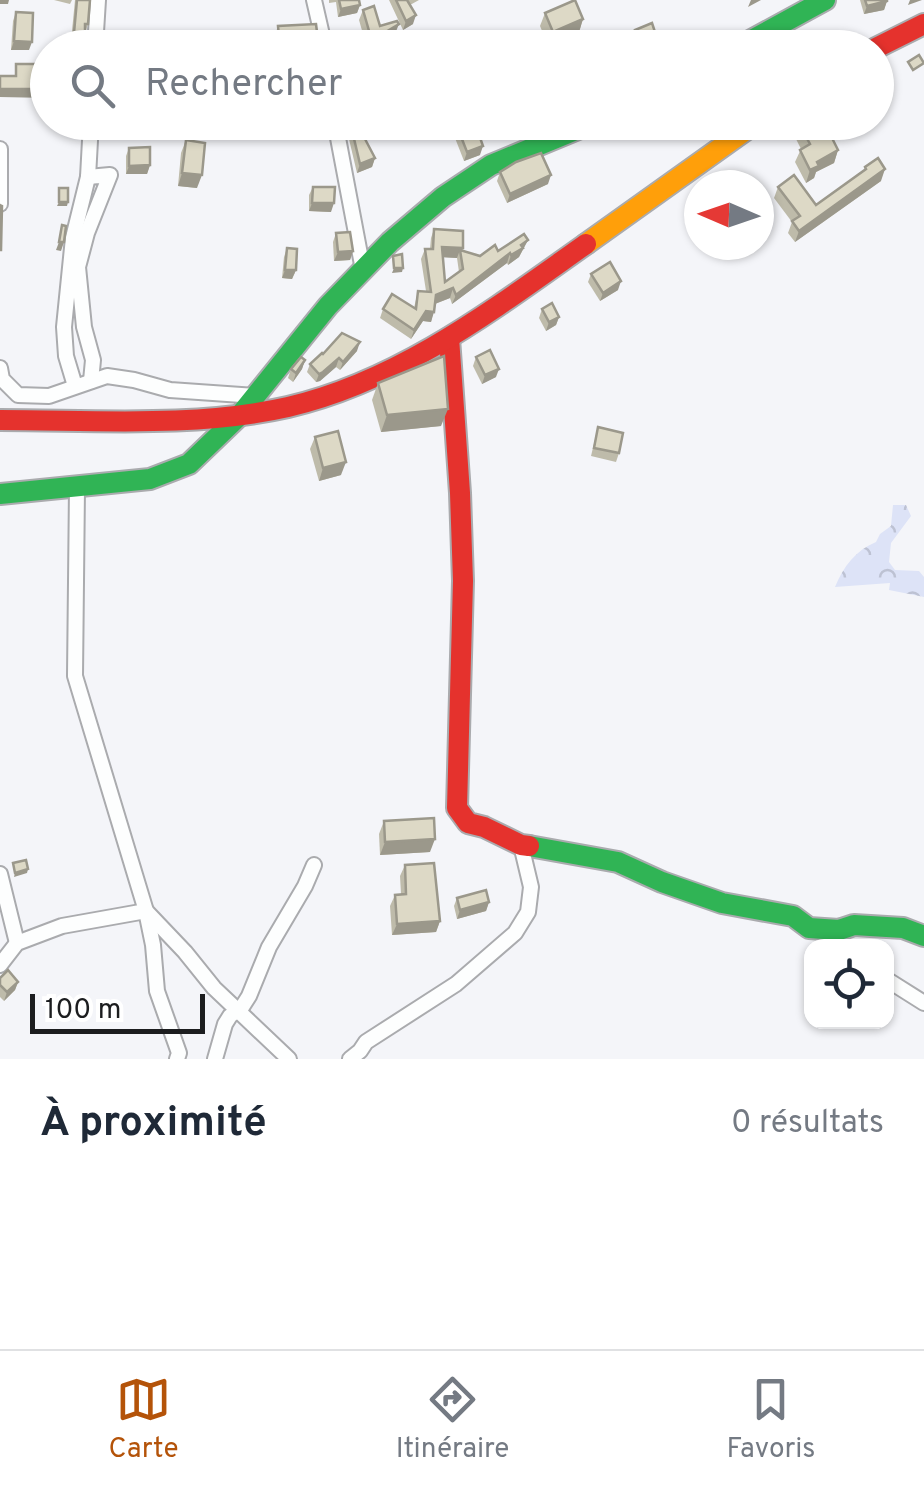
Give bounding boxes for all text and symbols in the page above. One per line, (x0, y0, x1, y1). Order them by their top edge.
search box (30, 30, 894, 140)
icon: search (65, 58, 120, 113)
text: Rechercher (145, 61, 343, 110)
north arrow (684, 170, 774, 260)
map controls (804, 939, 894, 1029)
button: locate (804, 939, 894, 1029)
scale bar (30, 989, 205, 1034)
text: 100 m (45, 993, 121, 1029)
text: À proximité (40, 1098, 267, 1151)
text: 0 résultats (731, 1104, 884, 1144)
tab: Carte (109, 1372, 178, 1468)
tab: Itinéraire (396, 1372, 509, 1468)
tab: Favoris (727, 1372, 815, 1468)

